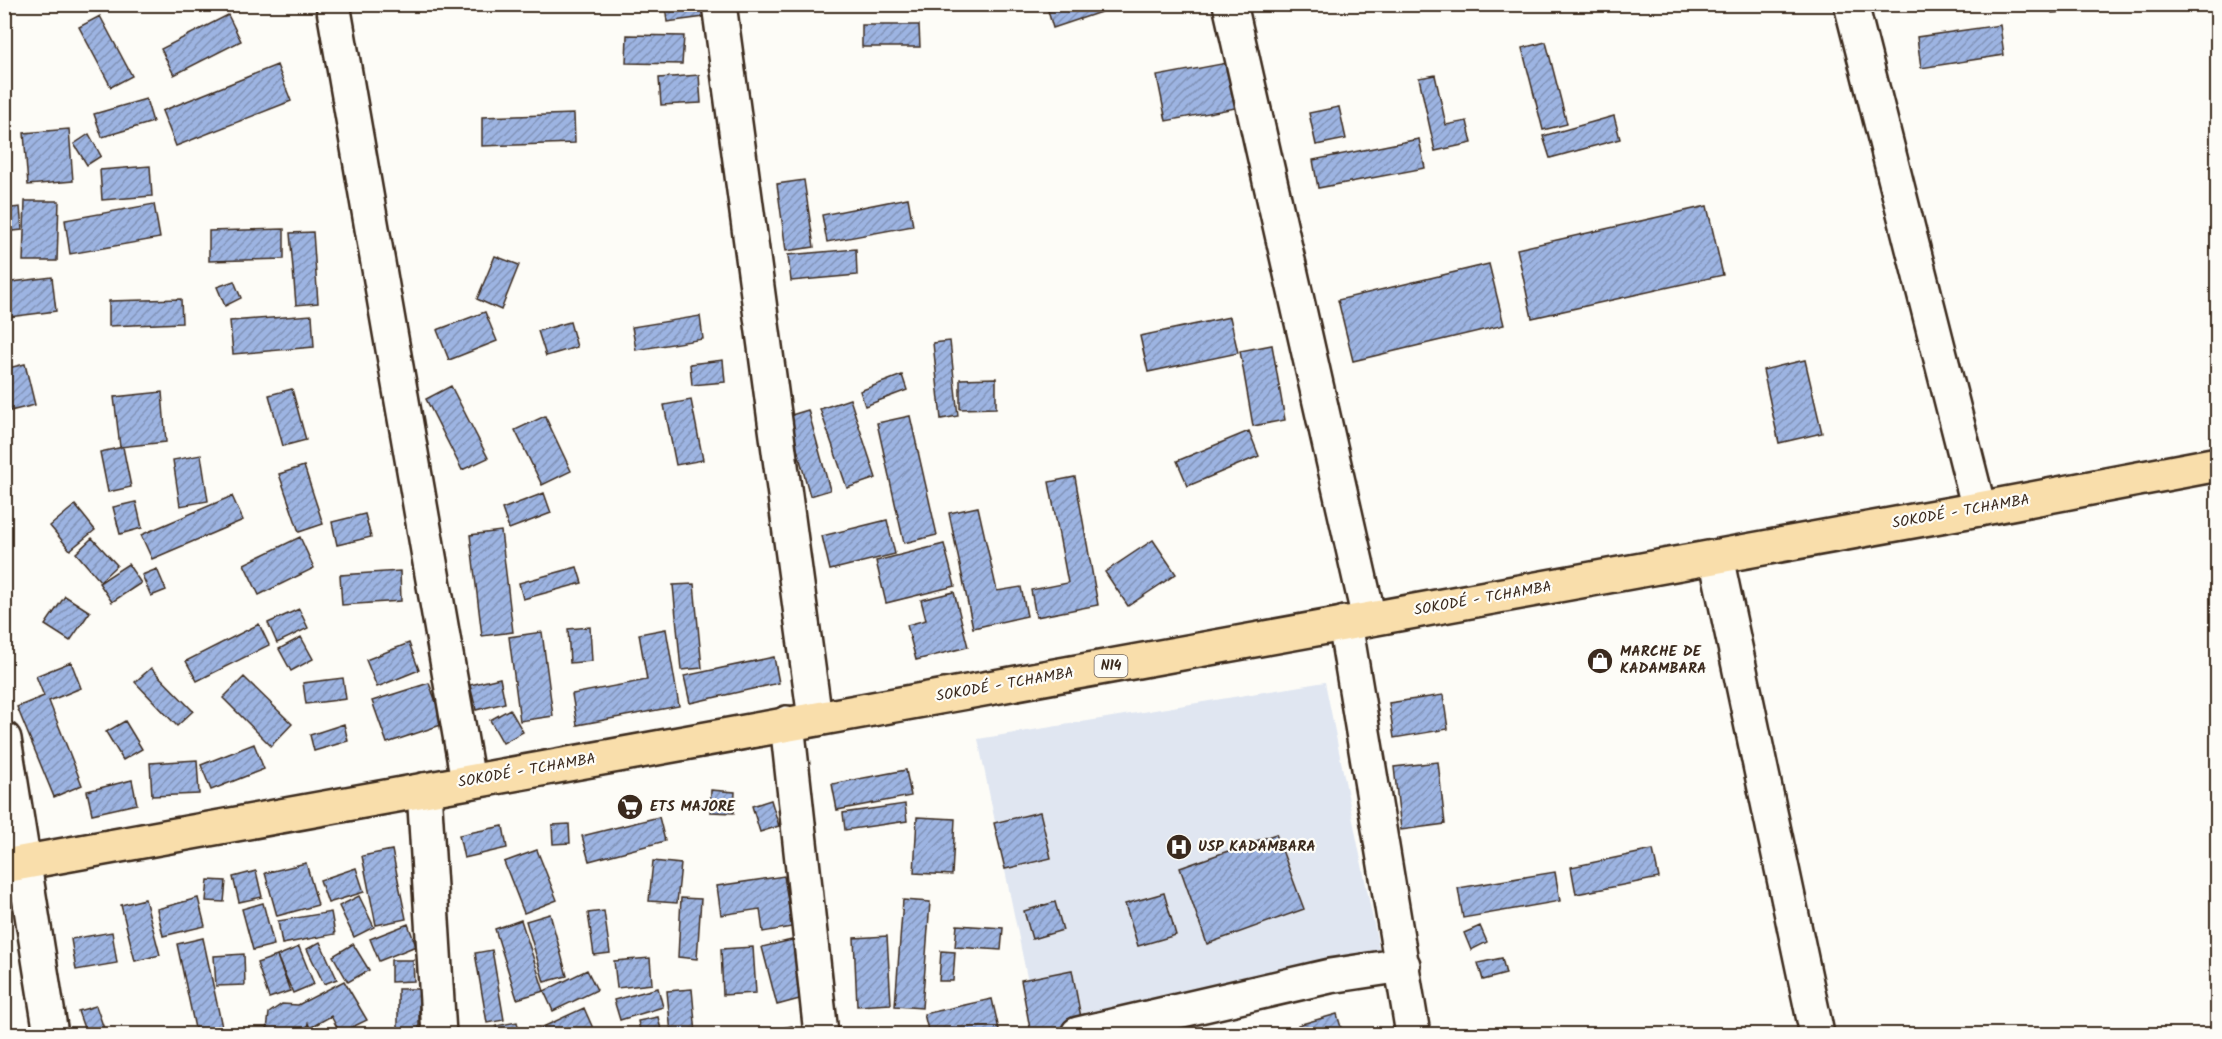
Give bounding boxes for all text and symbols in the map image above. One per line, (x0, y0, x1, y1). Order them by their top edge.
street label: SOKODÉ - TCHAMBA (1890, 488, 2032, 536)
street label: SOKODÉ - TCHAMBA (1412, 575, 1554, 623)
place label: MARCHE DE KADAMBARA (1620, 640, 1707, 681)
shop icon: MARCHE DE KADAMBARA (1585, 646, 1615, 676)
road number: N14 (1094, 655, 1128, 677)
street label: SOKODÉ - TCHAMBA (934, 661, 1076, 709)
street label: SOKODÉ - TCHAMBA (456, 747, 598, 795)
supermarket icon: ETS MAJORE (615, 792, 645, 822)
place label: ETS MAJORE (650, 795, 736, 819)
hospital icon: USP KADAMBARA (1164, 832, 1194, 862)
place label: USP KADAMBARA (1198, 835, 1316, 859)

